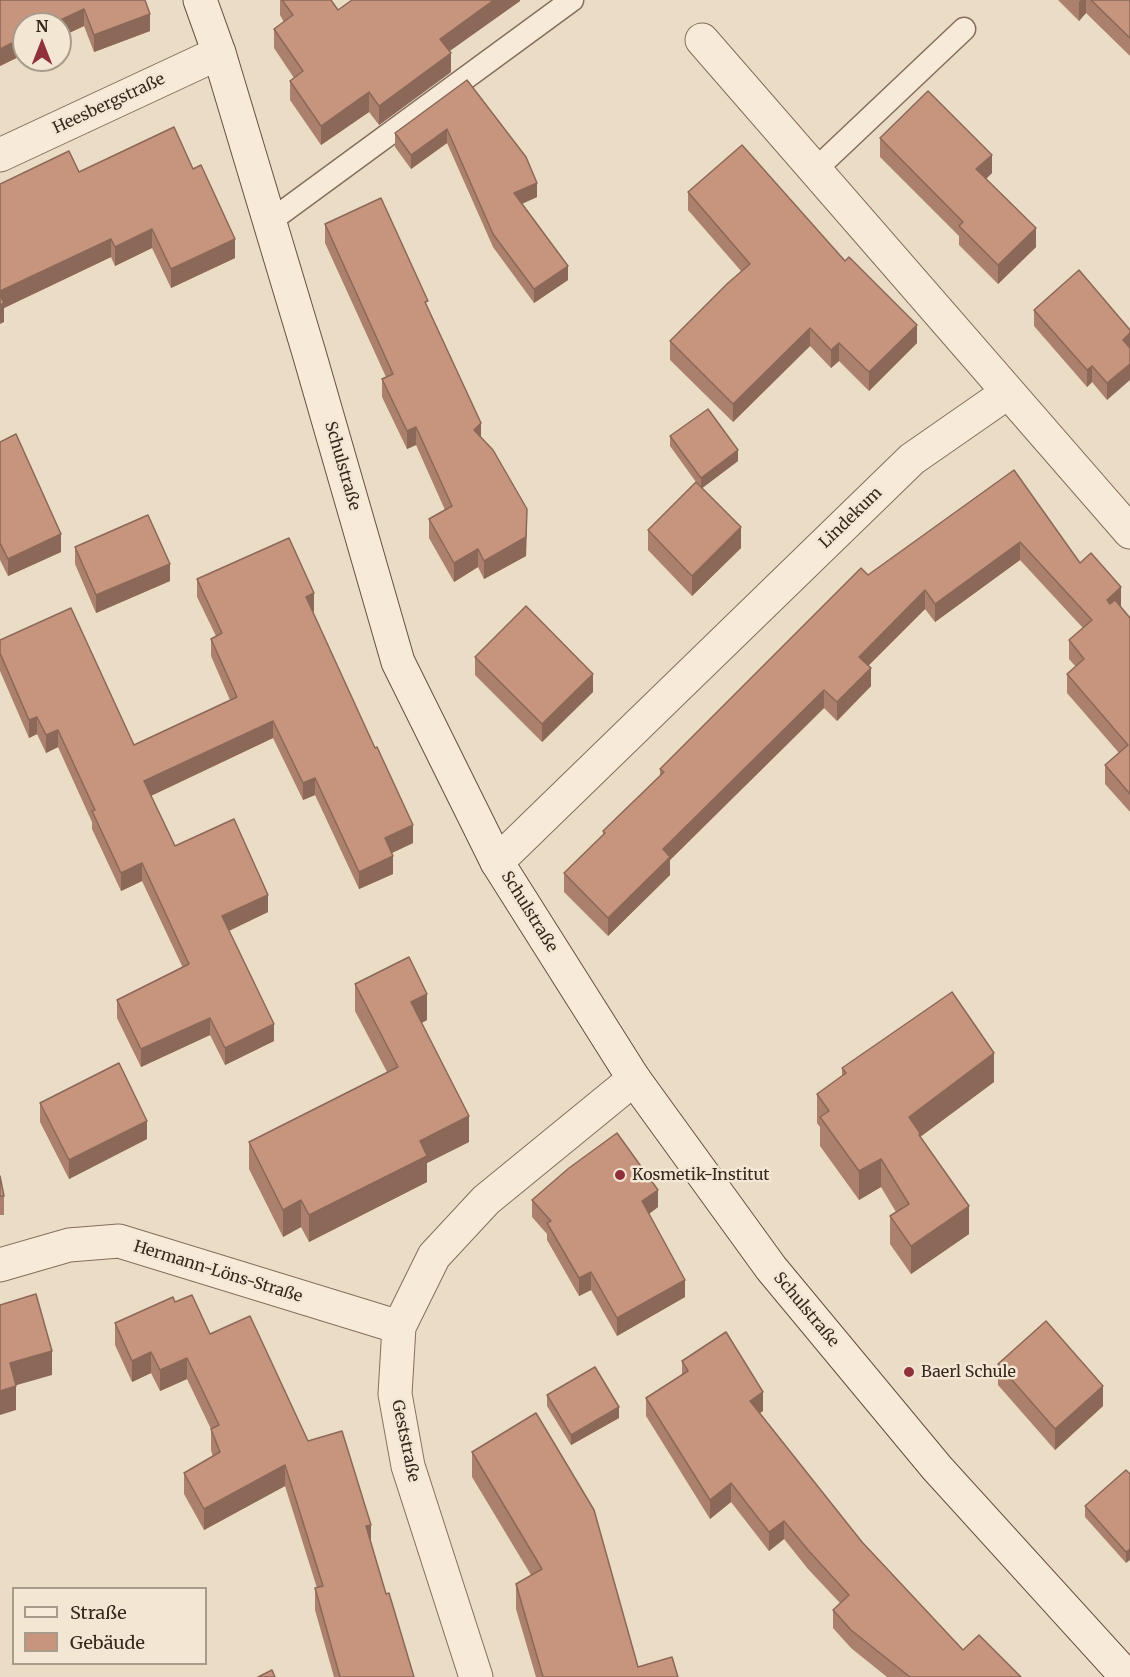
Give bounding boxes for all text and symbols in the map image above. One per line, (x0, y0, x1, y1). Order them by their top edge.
north arrow (12, 12, 72, 72)
text: N (36, 16, 48, 36)
street label: Heesbergstraße (50, 70, 168, 138)
street label: Schulstraße (320, 419, 364, 513)
street label: Lindekum (816, 483, 886, 553)
street label: Schulstraße (497, 868, 561, 956)
place label: Kosmetik-Institut (632, 1165, 770, 1185)
marker: Kosmetik-Institut (613, 1168, 627, 1182)
street label: Hermann-Löns-Straße (131, 1237, 305, 1307)
street label: Schulstraße (769, 1269, 843, 1351)
place label: Baerl Schule (921, 1362, 1016, 1382)
marker: Baerl Schule (902, 1365, 916, 1379)
street label: Geststraße (387, 1398, 423, 1484)
legend (12, 1587, 207, 1665)
text: Straße (70, 1601, 127, 1624)
text: Gebäude (70, 1631, 145, 1654)

